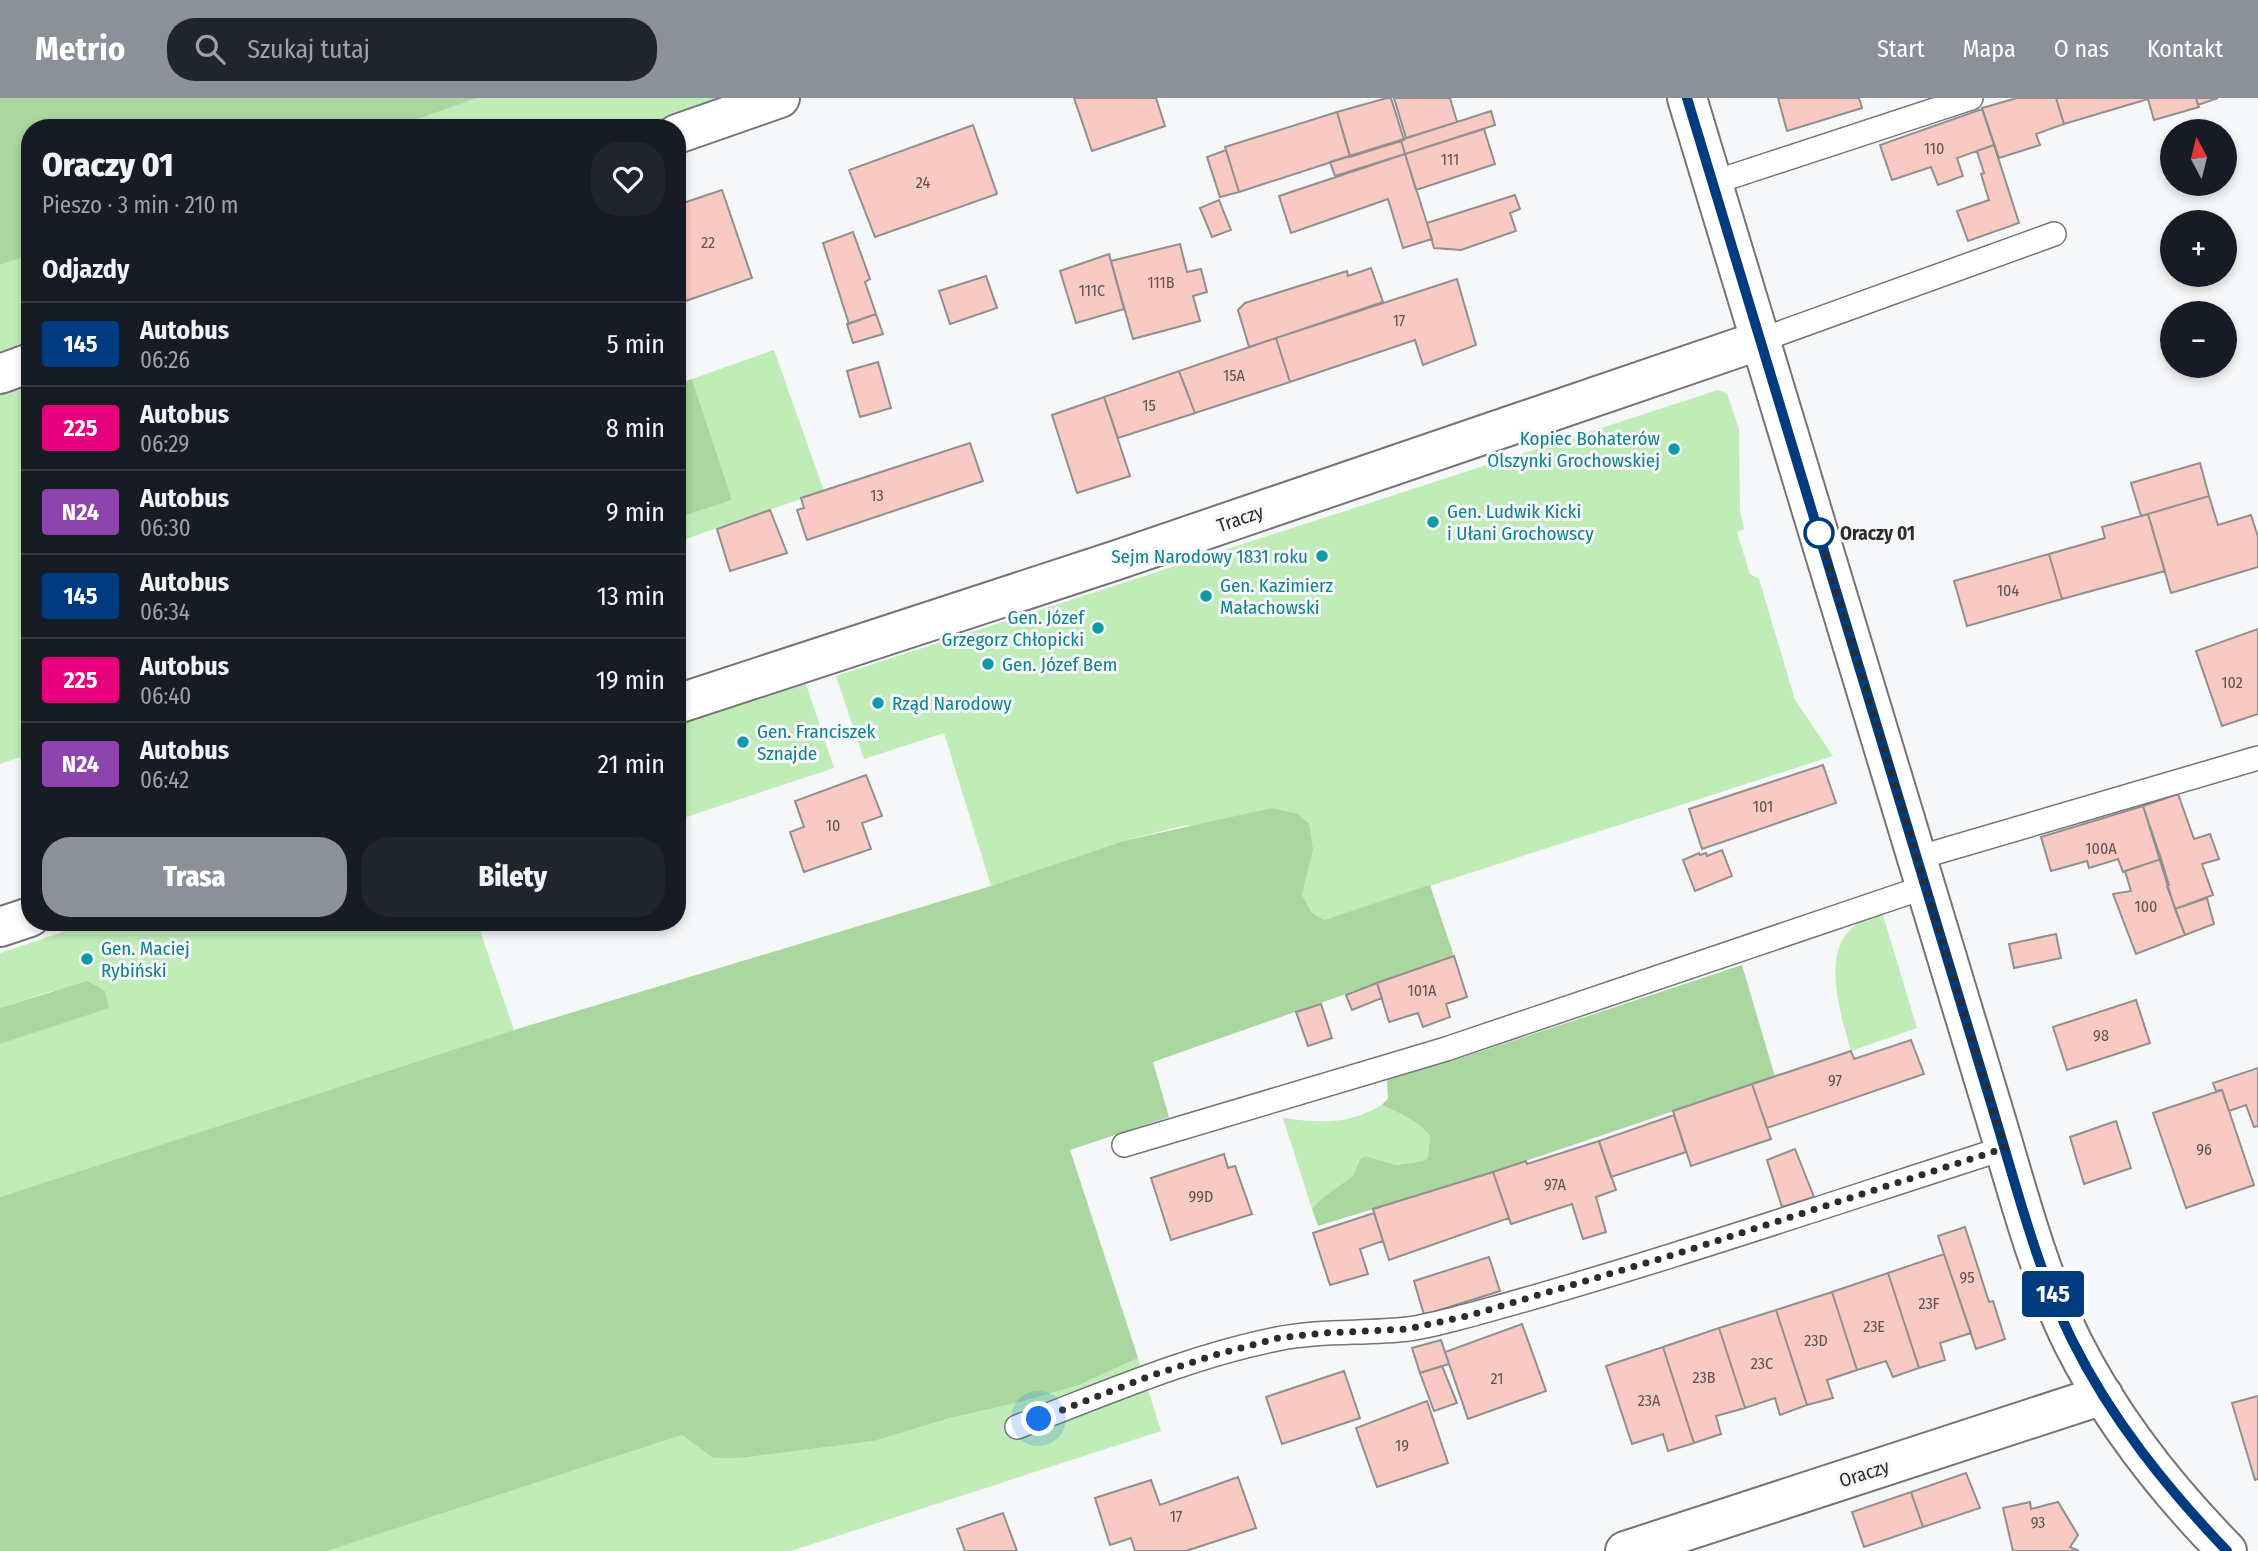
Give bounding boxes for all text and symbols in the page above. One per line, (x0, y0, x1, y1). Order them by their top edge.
search box (167, 18, 657, 81)
text: Metrio (35, 29, 125, 69)
icon: search (191, 30, 229, 68)
text: Szukaj tutaj (247, 34, 370, 65)
text: Start (1877, 35, 1925, 63)
text: Mapa (1963, 35, 2016, 63)
text: O nas (2054, 35, 2109, 63)
text: Kontakt (2147, 35, 2223, 63)
north arrow (2160, 119, 2236, 196)
map controls (2160, 119, 2237, 378)
house number: 110 (1924, 139, 1944, 158)
button: heart (591, 142, 665, 216)
text: Oraczy 01 (42, 145, 173, 185)
house number: 111 (1441, 150, 1459, 169)
house number: 24 (916, 173, 930, 192)
text: Pieszo · 3 min · 210 m (42, 191, 238, 219)
button: + (2160, 210, 2237, 287)
house number: 22 (701, 233, 715, 252)
text: Odjazdy (42, 254, 129, 285)
house number: 111B (1147, 273, 1175, 292)
house number: 111C (1079, 281, 1105, 300)
button: − (2160, 301, 2237, 378)
house number: 17 (1393, 311, 1406, 330)
text: Autobus (140, 315, 229, 346)
text: 5 min (607, 329, 665, 360)
text: 145 (63, 330, 98, 358)
text: 06:26 (140, 346, 190, 374)
house number: 15A (1223, 366, 1246, 385)
house number: 15 (1142, 396, 1156, 415)
text: Autobus (140, 399, 229, 430)
text: 8 min (606, 413, 665, 444)
text: 225 (63, 414, 98, 442)
place label: Kopiec Bohaterów Olszynki Grochowskiej (1487, 427, 1661, 472)
text: 06:29 (140, 430, 189, 458)
marker: Kopiec Bohaterów Olszynki Grochowskiej (1666, 441, 1682, 457)
text: Autobus (140, 483, 229, 514)
house number: 13 (870, 486, 884, 505)
text: 9 min (606, 497, 665, 528)
text: N24 (62, 498, 99, 526)
street label: Traczy (1214, 500, 1267, 537)
place label: Gen. Ludwik Kicki i Ułani Grochowscy (1447, 500, 1594, 545)
text: 06:30 (140, 514, 191, 542)
marker: Gen. Ludwik Kicki i Ułani Grochowscy (1425, 514, 1441, 530)
marker: Oraczy 01 (1804, 518, 1834, 548)
place label: Oraczy 01 (1840, 522, 1915, 545)
place label: Sejm Narodowy 1831 roku (1111, 545, 1308, 568)
marker: Sejm Narodowy 1831 roku (1314, 548, 1330, 564)
text: Autobus (140, 567, 229, 598)
place label: Gen. Kazimierz Małachowski (1220, 574, 1334, 619)
text: 13 min (597, 581, 665, 612)
house number: 104 (1997, 581, 2019, 600)
text: 145 (63, 582, 98, 610)
marker: Gen. Kazimierz Małachowski (1198, 588, 1214, 604)
text: 06:34 (140, 598, 190, 626)
place label: Gen. Józef Grzegorz Chłopicki (941, 606, 1085, 651)
marker: Gen. Józef Grzegorz Chłopicki (1090, 620, 1106, 636)
text: Autobus (140, 651, 229, 682)
place label: Gen. Józef Bem (1002, 653, 1117, 676)
marker: Gen. Józef Bem (980, 656, 996, 672)
text: 19 min (596, 665, 665, 696)
text: 225 (63, 666, 98, 694)
house number: 102 (2221, 673, 2243, 692)
text: 06:40 (140, 682, 191, 710)
place label: Rząd Narodowy (892, 692, 1012, 715)
marker: Rząd Narodowy (870, 695, 886, 711)
place label: Gen. Franciszek Sznajde (757, 720, 876, 765)
marker: Gen. Franciszek Sznajde (735, 734, 751, 750)
text: Autobus (140, 735, 229, 766)
text: 21 min (598, 749, 665, 780)
text: N24 (62, 750, 99, 778)
text: 06:42 (140, 766, 189, 794)
house number: 101 (1753, 797, 1773, 816)
house number: 10 (826, 816, 840, 835)
button: Trasa (42, 837, 347, 917)
button: Bilety (361, 837, 665, 917)
house number: 100A (2085, 839, 2117, 858)
house number: 100 (2135, 897, 2157, 916)
place label: Gen. Maciej Rybiński (101, 937, 190, 982)
marker: Gen. Maciej Rybiński (79, 951, 95, 967)
house number: 101A (1408, 981, 1437, 1000)
house number: 98 (2093, 1026, 2109, 1045)
house number: 97 (1828, 1071, 1843, 1090)
house number: 96 (2196, 1140, 2212, 1159)
house number: 97A (1544, 1175, 1567, 1194)
house number: 99D (1189, 1187, 1213, 1206)
house number: 95 (1959, 1268, 1975, 1287)
line badge: 145 (2013, 1271, 2093, 1317)
text: 145 (2036, 1280, 2070, 1308)
house number: 23F (1918, 1294, 1940, 1313)
house number: 23E (1863, 1317, 1885, 1336)
house number: 23D (1804, 1331, 1828, 1350)
house number: 23C (1751, 1354, 1773, 1373)
house number: 23B (1693, 1368, 1716, 1387)
house number: 21 (1491, 1369, 1503, 1388)
house number: 23A (1638, 1391, 1661, 1410)
your location (1021, 1401, 1056, 1436)
house number: 19 (1395, 1436, 1409, 1455)
street label: Oraczy (1836, 1454, 1893, 1492)
house number: 17 (1170, 1507, 1183, 1526)
house number: 93 (2031, 1513, 2045, 1532)

